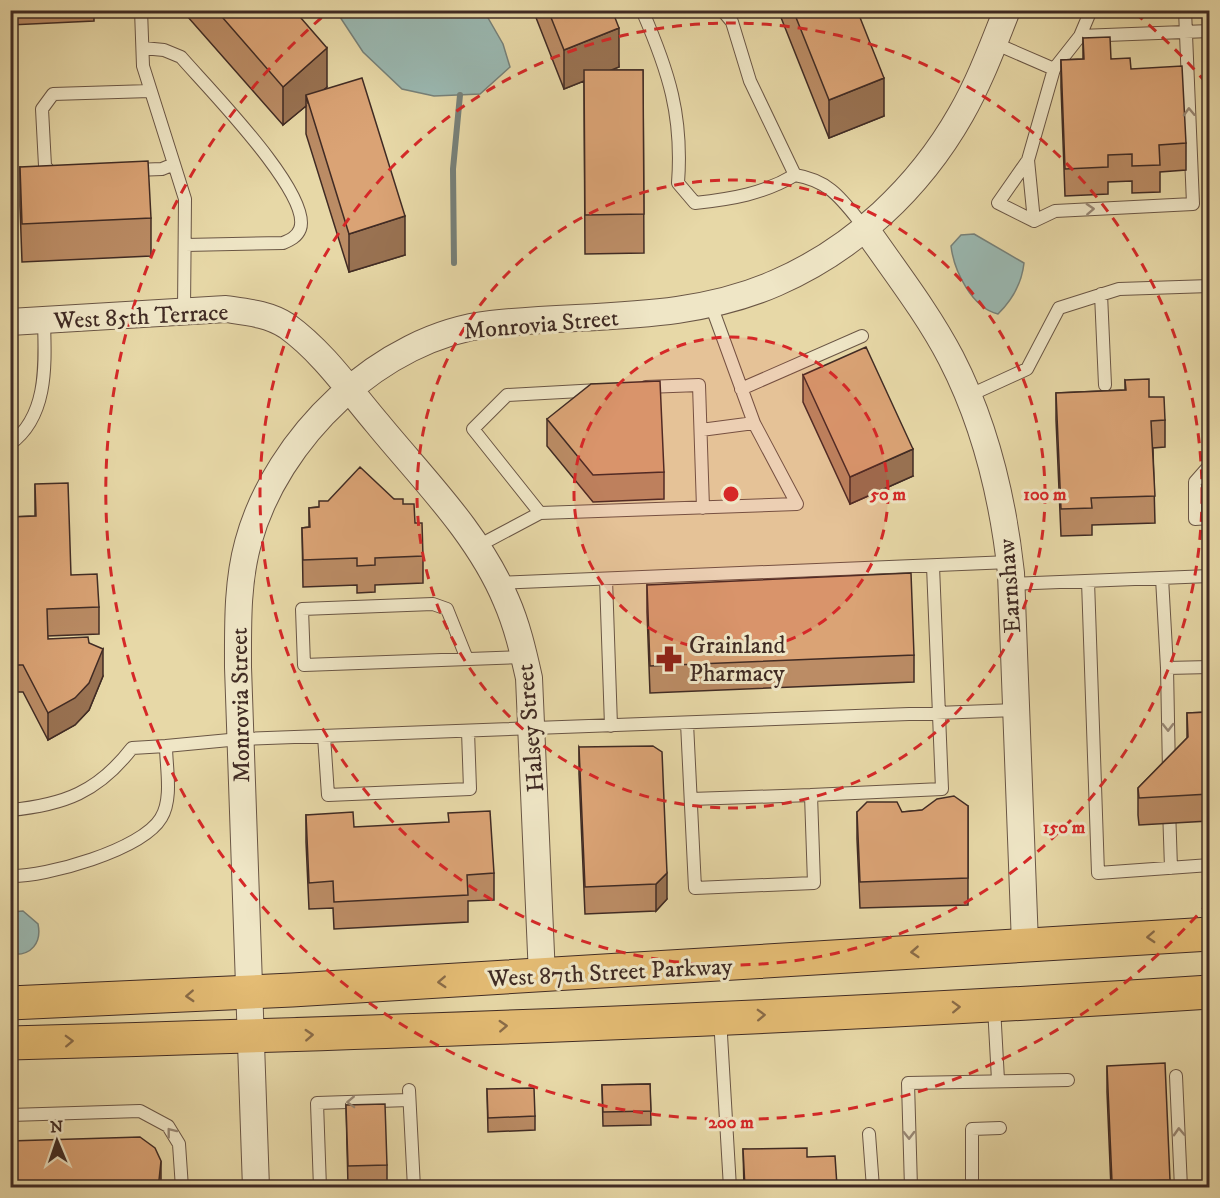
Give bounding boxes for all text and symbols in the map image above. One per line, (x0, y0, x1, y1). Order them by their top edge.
one-way arrow (1183, 108, 1196, 117)
one-way arrow (1086, 203, 1095, 216)
street label: West 85th Terrace (52, 297, 229, 337)
street label: Monrovia Street (462, 303, 620, 347)
centre of rings (721, 484, 741, 504)
text: 50 m (869, 484, 906, 506)
text: 100 m (1023, 484, 1067, 506)
street label: Earnshaw (992, 537, 1028, 634)
street label: Monrovia Street (225, 627, 257, 783)
place label: Grainland Pharmacy (689, 631, 786, 689)
pharmacy icon: Grainland Pharmacy (654, 644, 684, 674)
street label: Halsey Street (510, 662, 552, 793)
one-way arrow (1162, 722, 1174, 731)
text: 150 m (1043, 817, 1086, 839)
one-way arrow (1147, 930, 1156, 943)
one-way arrow (910, 945, 919, 958)
street label: West 87th Street Parkway (486, 952, 734, 994)
one-way arrow (437, 975, 446, 988)
one-way arrow (186, 989, 195, 1002)
one-way arrow (951, 1000, 960, 1013)
one-way arrow (757, 1009, 766, 1022)
one-way arrow (499, 1020, 508, 1033)
one-way arrow (304, 1029, 313, 1042)
one-way arrow (64, 1035, 73, 1048)
one-way arrow (346, 1096, 355, 1108)
north arrow (27, 1111, 87, 1171)
text: 200 m (708, 1112, 754, 1134)
text: N (50, 1117, 63, 1137)
one-way arrow (1172, 1127, 1185, 1136)
one-way arrow (167, 1128, 178, 1139)
one-way arrow (903, 1131, 916, 1140)

